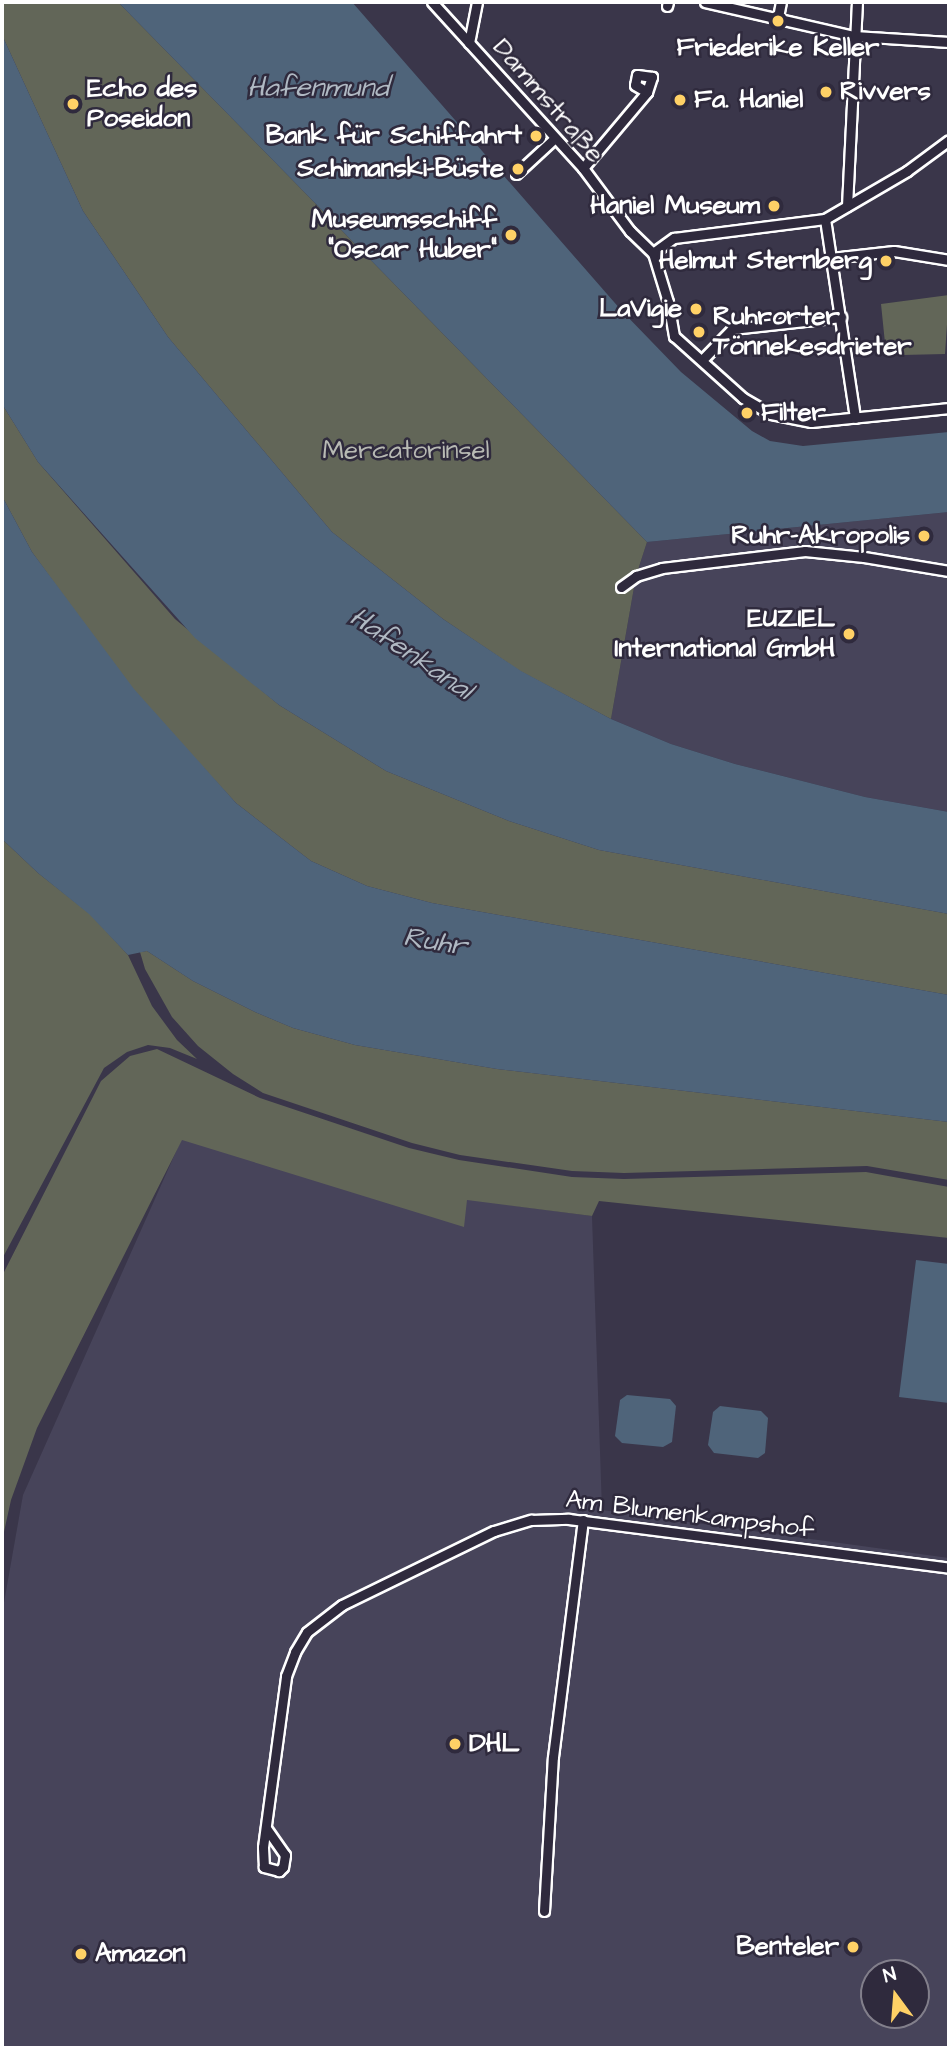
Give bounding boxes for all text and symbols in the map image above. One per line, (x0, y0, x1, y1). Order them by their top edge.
marker: Friederike Keller (770, 13, 786, 29)
place label: Friederike Keller (677, 32, 879, 64)
street label: Dammstraße (486, 33, 610, 169)
water label: Hafenmund (247, 71, 389, 105)
place label: Echo des Poseidon (87, 73, 197, 134)
place label: Rivvers (840, 76, 931, 108)
place label: Fa. Haniel (694, 84, 803, 116)
marker: Rivvers (818, 84, 834, 100)
marker: Fa. Haniel (672, 92, 688, 108)
marker: Echo des Poseidon (65, 96, 81, 112)
place label: Bank für Schiffahrt (266, 120, 522, 152)
marker: Bank für Schiffahrt (528, 128, 544, 144)
place label: Schimanski-Büste (297, 153, 504, 185)
marker: Schimanski-Büste (510, 161, 526, 177)
place label: Haniel Museum (590, 190, 760, 222)
marker: Haniel Museum (766, 198, 782, 214)
place label: Museumsschiff "Oscar Huber" (311, 204, 497, 266)
marker: Museumsschiff "Oscar Huber" (503, 227, 519, 243)
place label: Helmut Sternberg (659, 245, 872, 277)
marker: Helmut Sternberg (878, 253, 894, 269)
place label: LaVigie (599, 293, 682, 325)
marker: LaVigie (688, 301, 704, 317)
place label: Ruhrorter Tönnekesdrieter (713, 301, 912, 362)
marker: Ruhrorter Tönnekesdrieter (691, 324, 707, 340)
place label: Filter (761, 397, 826, 429)
marker: Filter (739, 405, 755, 421)
park label: Mercatorinsel (322, 435, 490, 467)
place label: Ruhr-Akropolis (731, 520, 910, 552)
marker: Ruhr-Akropolis (916, 528, 932, 544)
water label: Hafenkanal (343, 601, 479, 707)
place label: EUZIEL International GmbH (615, 603, 835, 664)
marker: EUZIEL International GmbH (841, 626, 857, 642)
water label: Ruhr (401, 920, 469, 964)
street label: Am Blumenkampshof (564, 1484, 816, 1546)
place label: DHL (469, 1728, 520, 1760)
marker: DHL (447, 1736, 463, 1752)
place label: Benteler (736, 1931, 839, 1963)
place label: Amazon (95, 1938, 186, 1970)
marker: Benteler (845, 1939, 861, 1955)
marker: Amazon (73, 1946, 89, 1962)
north arrow (860, 1959, 930, 2029)
text: N (880, 1961, 899, 1990)

